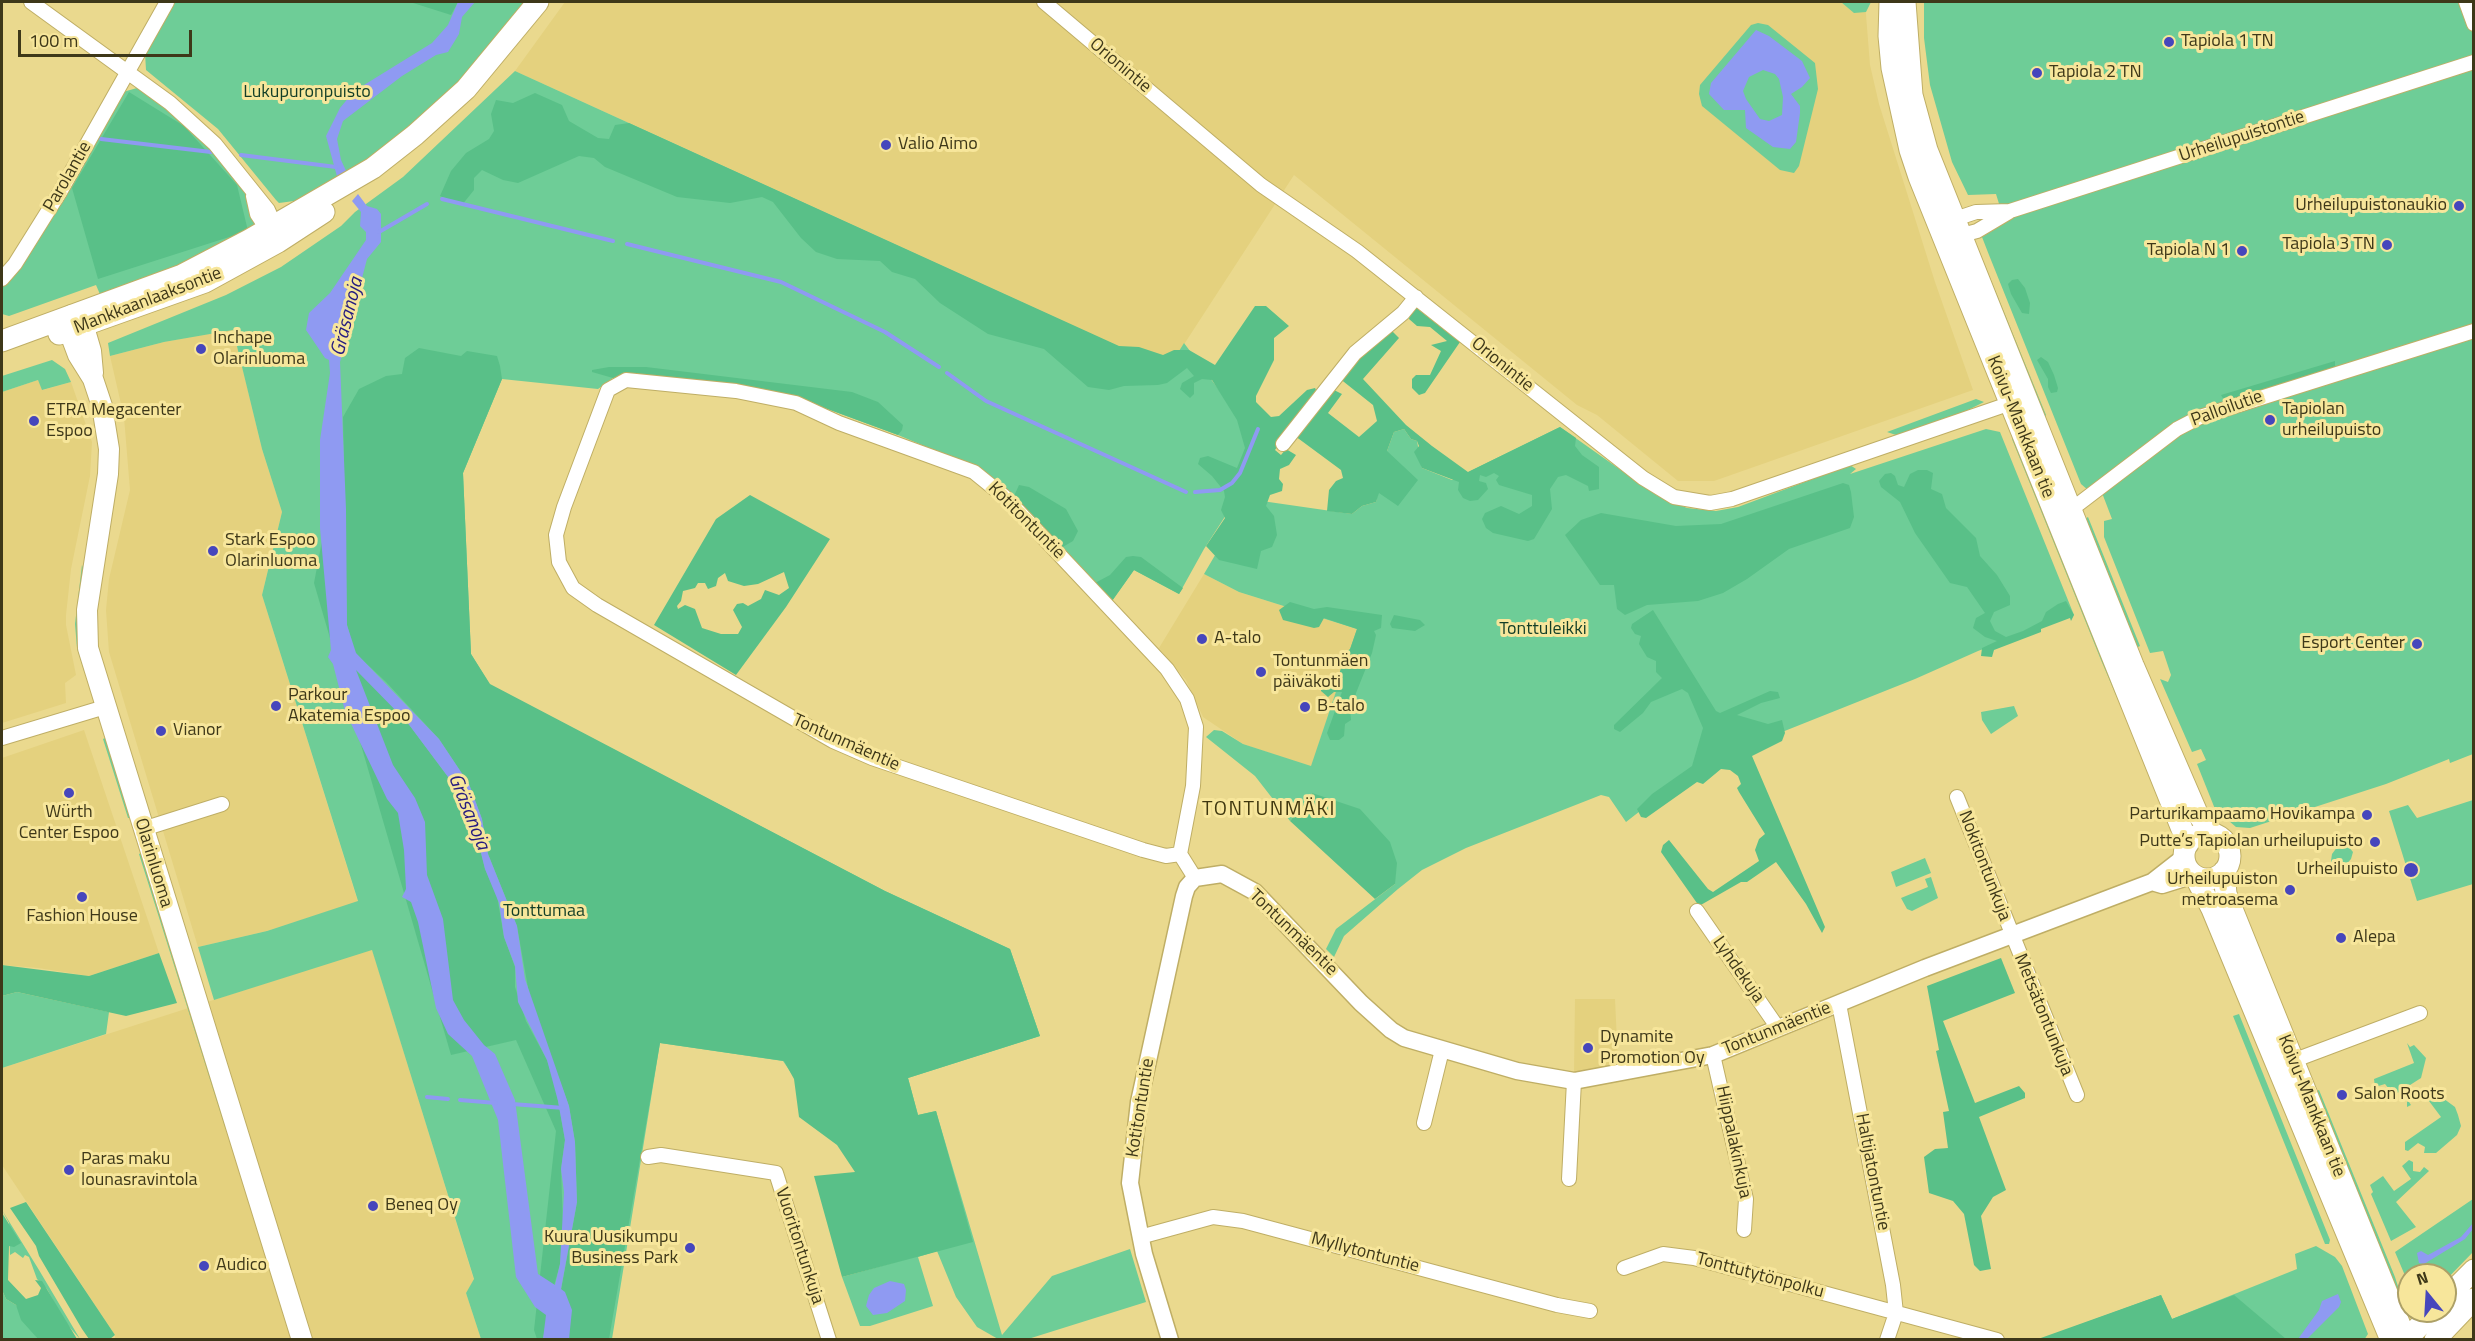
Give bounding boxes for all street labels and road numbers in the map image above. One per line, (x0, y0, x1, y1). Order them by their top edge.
street label: Orionintie (1085, 34, 1155, 98)
street label: Urheilupuistontie (2177, 107, 2307, 167)
street label: Parolantie (39, 138, 97, 216)
street label: Mankkaanlaaksontie (71, 263, 225, 339)
street label: Orionintie (1466, 333, 1538, 397)
street label: Koivu-Mankkaan tie (1982, 353, 2058, 501)
street label: Palloilutie (2188, 386, 2266, 432)
street label: Kotitontuntie (983, 478, 1069, 564)
street label: Tontunmäentie (789, 710, 903, 776)
street label: Nokitontunkuja (1953, 808, 2015, 924)
street label: Olarinluoma (129, 816, 177, 910)
street label: Tontunmäentie (1244, 885, 1342, 981)
street label: Lyhdekuja (1707, 933, 1769, 1007)
street label: Metsätontunkuja (2009, 951, 2077, 1079)
street label: Tontunmäentie (1720, 998, 1834, 1060)
street label: Koivu-Mankkaan tie (2273, 1032, 2349, 1180)
street label: Kotitontuntie (1123, 1057, 1159, 1159)
street label: Hiippalakinkuja (1711, 1084, 1755, 1200)
street label: Haltijatontuntie (1850, 1112, 1894, 1232)
street label: Vuoritontunkuja (770, 1185, 828, 1307)
street label: Myllytontuntie (1309, 1228, 1421, 1278)
street label: Tonttutytönpolku (1694, 1249, 1826, 1303)

